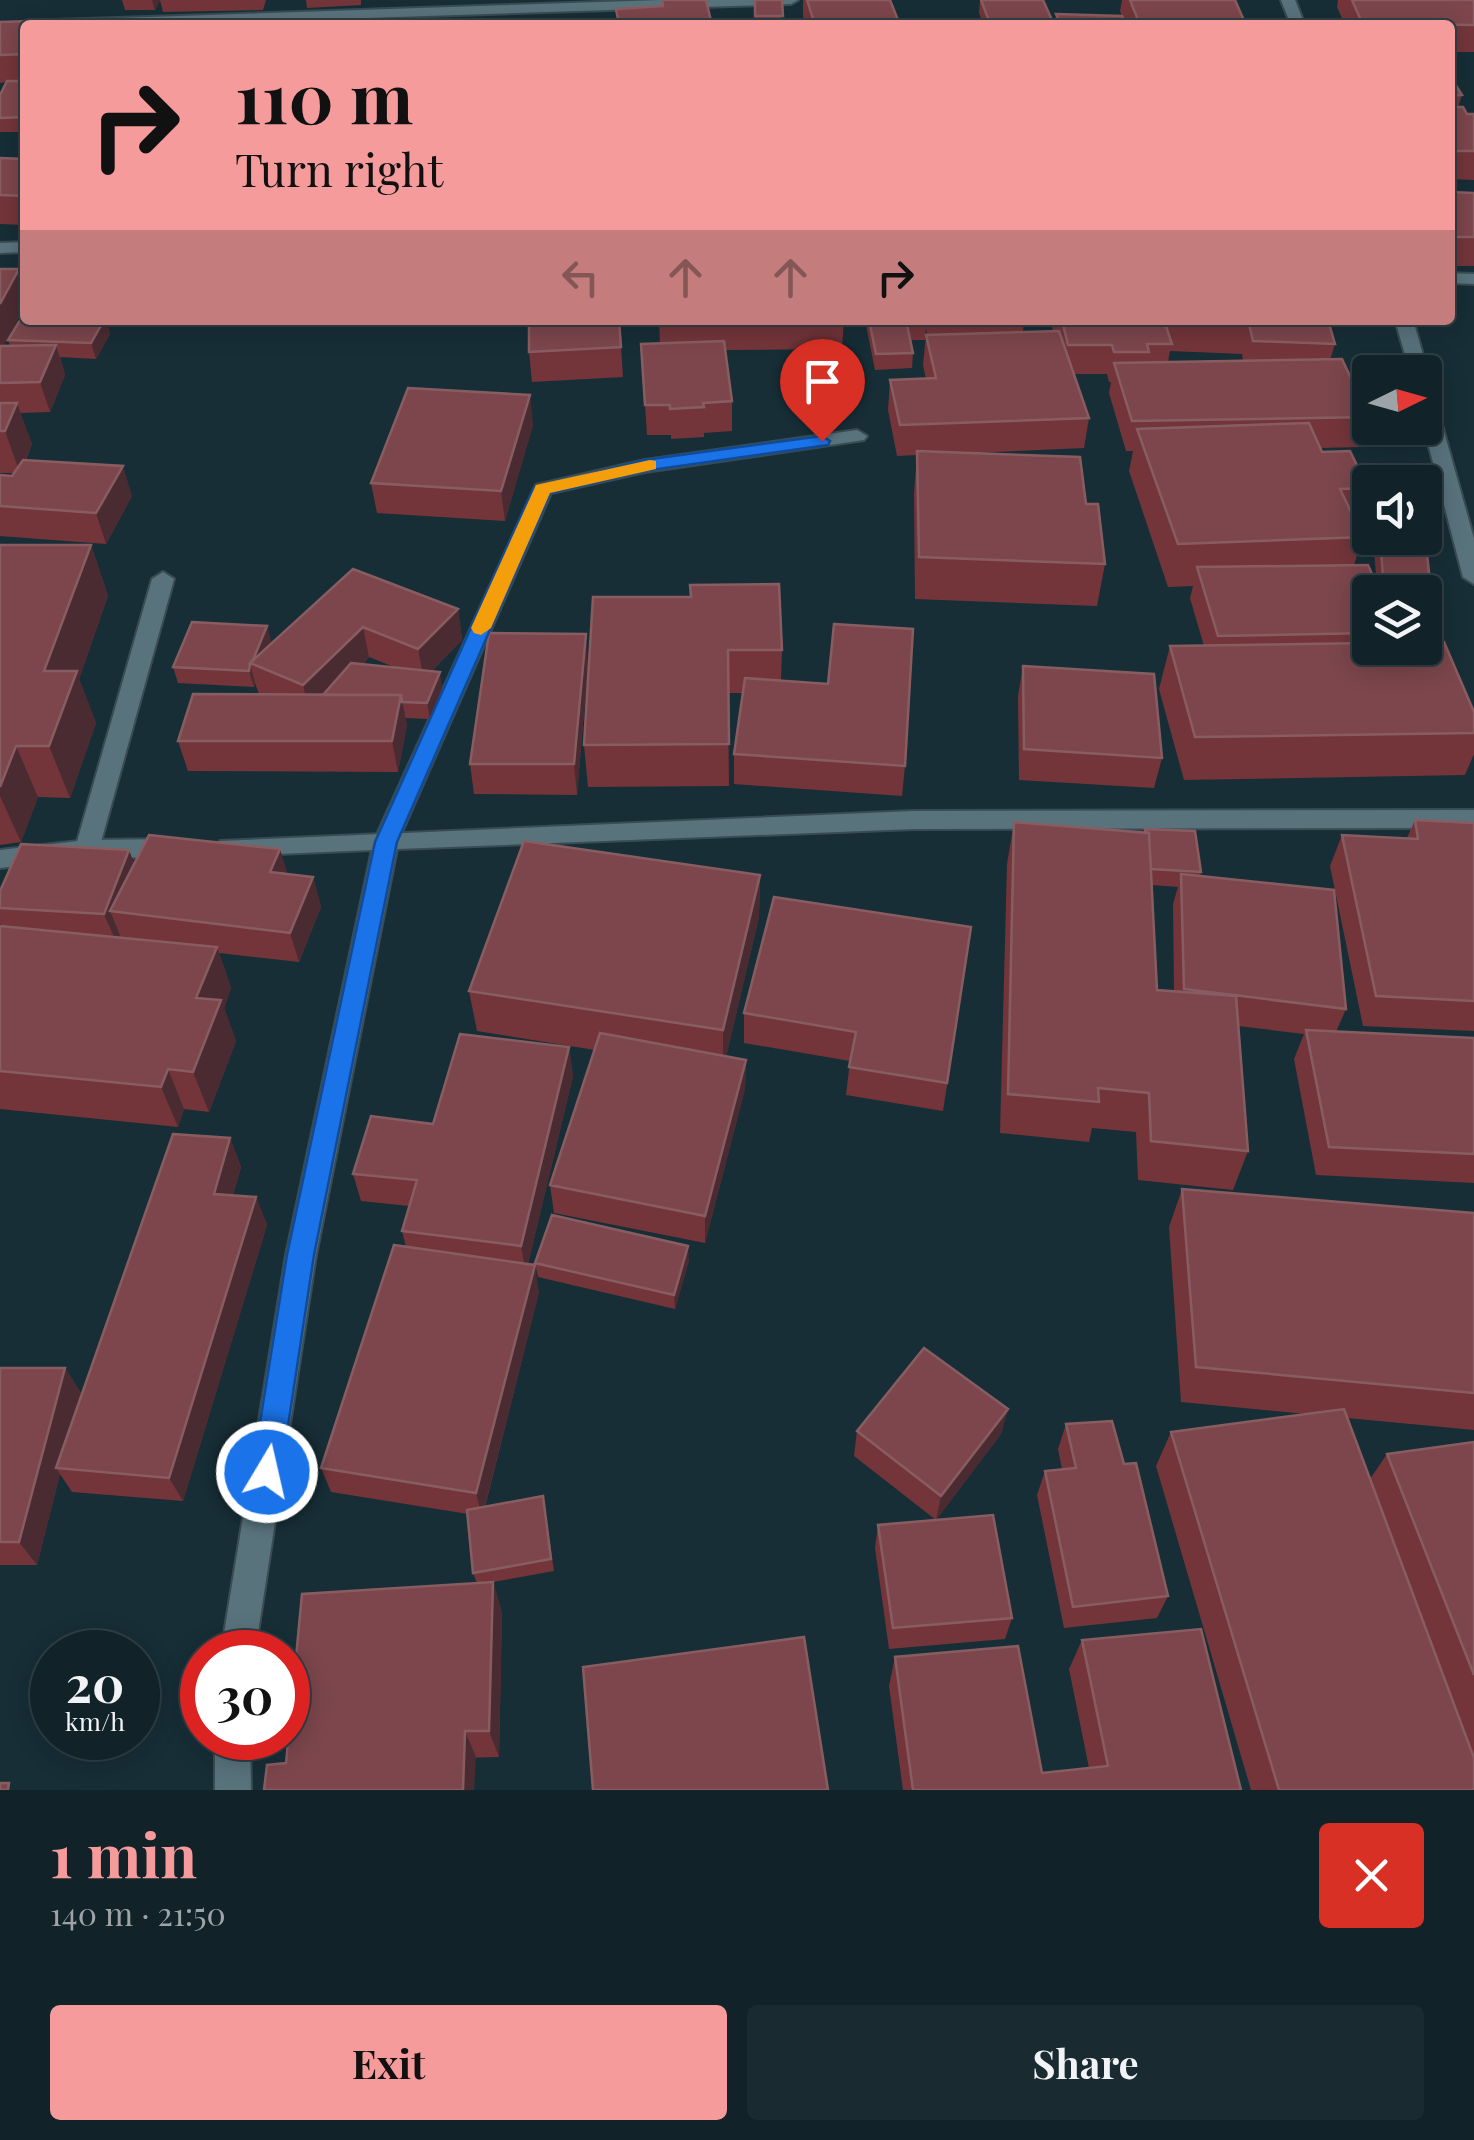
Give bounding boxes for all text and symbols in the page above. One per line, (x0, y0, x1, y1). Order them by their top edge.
text: 110 m (235, 48, 413, 142)
icon: right (70, 60, 200, 190)
text: Turn right (235, 138, 443, 198)
icon: left (553, 250, 608, 305)
icon: ahead (658, 250, 713, 305)
icon: ahead (763, 250, 818, 305)
icon: right (868, 250, 923, 305)
pin (780, 339, 865, 442)
icon: arrive (795, 354, 850, 409)
north arrow (1352, 355, 1442, 445)
map controls (1352, 355, 1442, 665)
button: sound (1352, 465, 1442, 555)
button: layers (1352, 575, 1442, 665)
position arrow (215, 1420, 319, 1524)
speed limit sign: 30 (180, 1630, 310, 1760)
text: 20 (66, 1649, 124, 1716)
text: km/h (65, 1704, 125, 1737)
text: 1 min (50, 1813, 197, 1893)
button: close (1319, 1823, 1424, 1928)
text: 140 m · 21:50 (50, 1891, 226, 1934)
button: Exit (50, 2005, 727, 2120)
button: Share (747, 2005, 1424, 2120)

